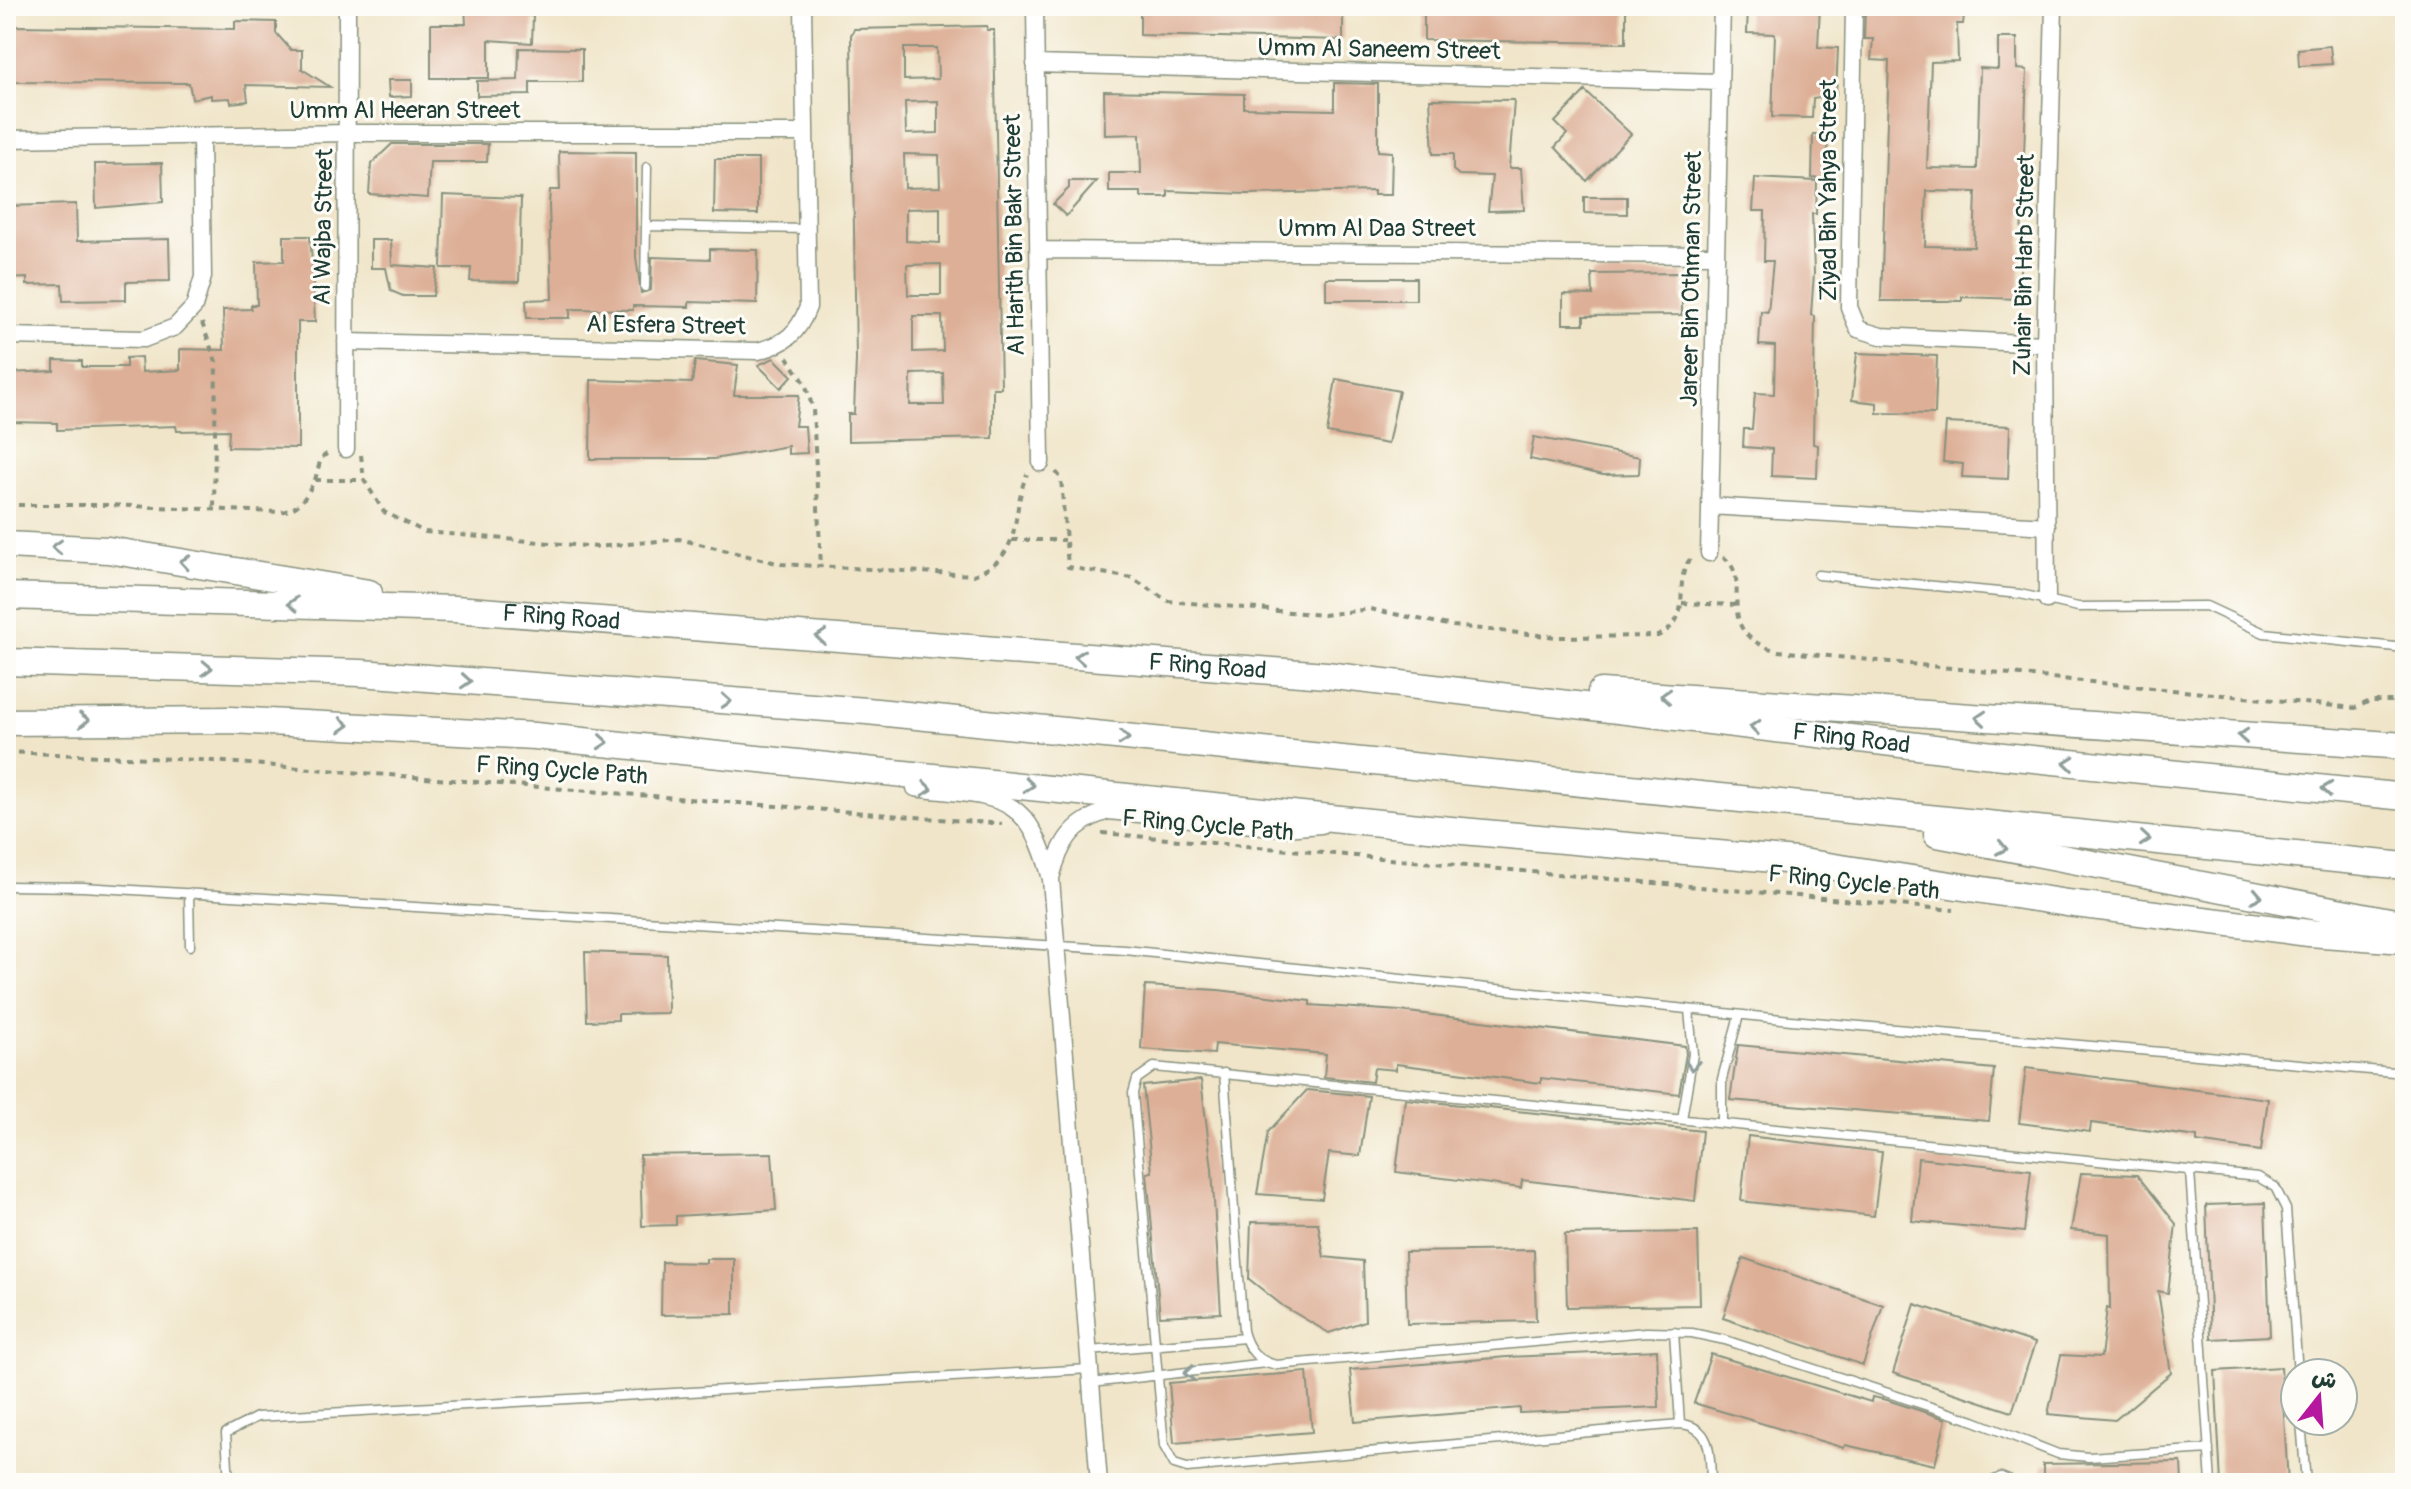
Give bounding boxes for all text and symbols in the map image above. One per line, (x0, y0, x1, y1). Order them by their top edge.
street label: Umm Al Saneem Street (1257, 33, 1501, 66)
street label: Ziyad Bin Yahya Street (1814, 78, 1843, 301)
street label: Umm Al Heeran Street (290, 96, 521, 125)
street label: Al Harith Bin Bakr Street (998, 114, 1031, 356)
street label: Al Wajba Street (308, 148, 339, 306)
street label: Jareer Bin Othman Street (1675, 150, 1708, 407)
street label: Zuhair Bin Harb Street (2008, 153, 2041, 376)
street label: Umm Al Daa Street (1278, 214, 1476, 243)
street label: Al Esfera Street (586, 310, 746, 341)
one-way arrow (50, 539, 63, 556)
one-way arrow (179, 554, 192, 571)
one-way arrow (286, 595, 299, 613)
street label: F Ring Road (501, 599, 622, 636)
one-way arrow (814, 629, 827, 646)
street label: F Ring Road (1148, 648, 1268, 685)
one-way arrow (1073, 649, 1086, 666)
one-way arrow (201, 660, 214, 677)
one-way arrow (460, 672, 473, 689)
one-way arrow (1659, 688, 1672, 705)
one-way arrow (720, 692, 733, 709)
one-way arrow (1974, 710, 1987, 727)
one-way arrow (78, 711, 91, 729)
one-way arrow (338, 716, 351, 733)
street label: F Ring Road (1791, 717, 1912, 760)
one-way arrow (1748, 719, 1762, 736)
one-way arrow (2236, 728, 2249, 745)
one-way arrow (1118, 729, 1131, 746)
one-way arrow (597, 734, 610, 751)
street label: F Ring Cycle Path (475, 750, 649, 791)
one-way arrow (2062, 755, 2075, 772)
one-way arrow (1023, 776, 1036, 793)
one-way arrow (920, 780, 934, 797)
one-way arrow (2320, 781, 2333, 798)
street label: F Ring Cycle Path (1121, 804, 1295, 847)
one-way arrow (2139, 830, 2152, 847)
one-way arrow (1995, 839, 2008, 856)
street label: F Ring Cycle Path (1767, 859, 1941, 906)
one-way arrow (2250, 887, 2264, 904)
one-way arrow (1684, 1059, 1701, 1072)
north arrow (2279, 1357, 2359, 1437)
text: ش (2309, 1362, 2340, 1396)
one-way arrow (1183, 1364, 1196, 1381)

